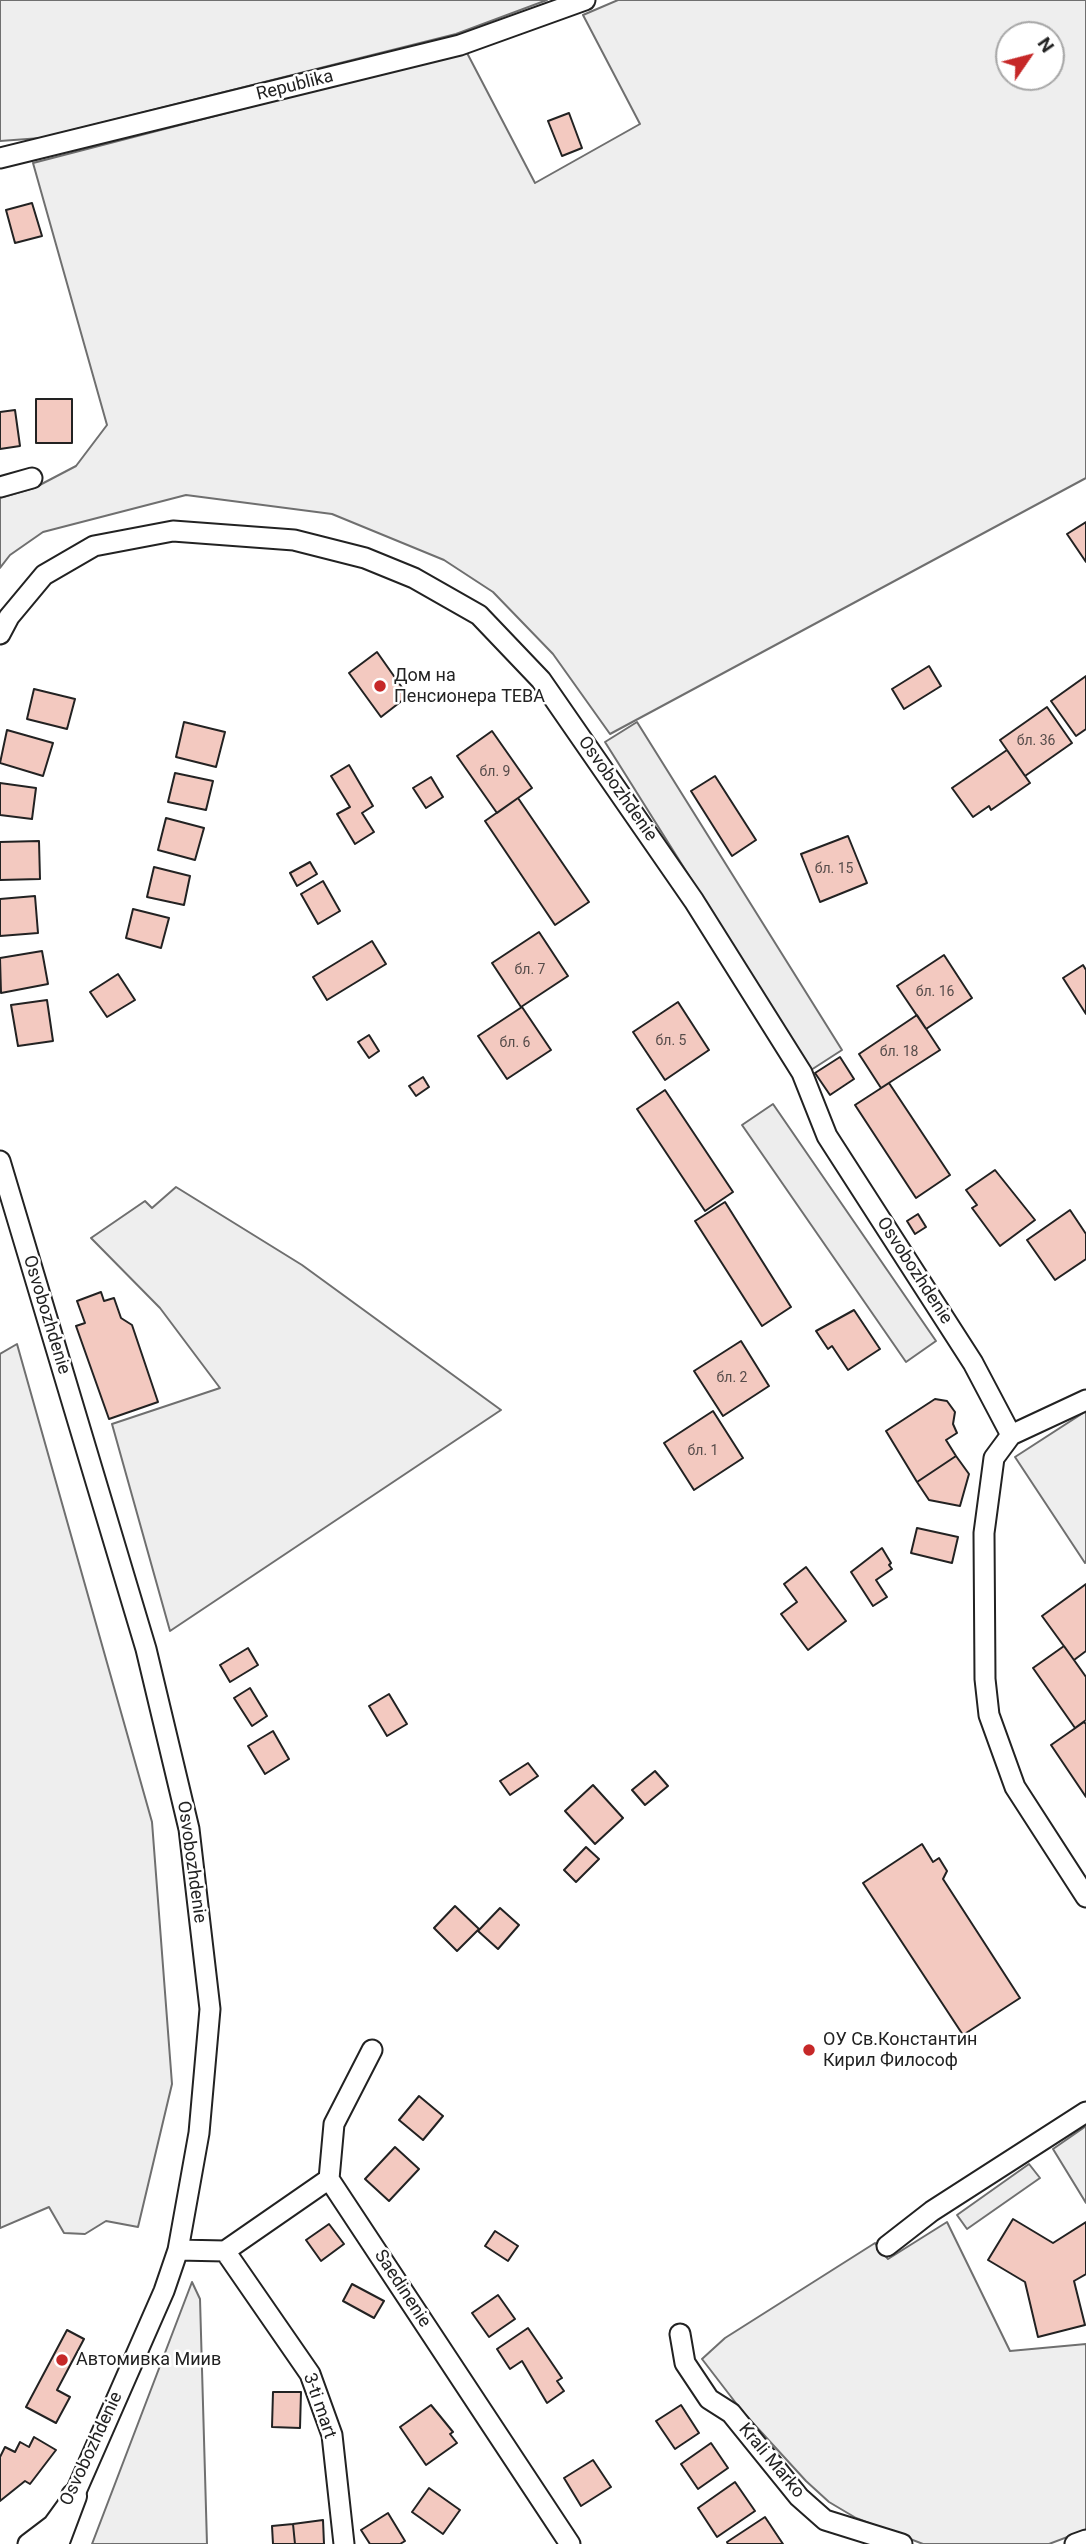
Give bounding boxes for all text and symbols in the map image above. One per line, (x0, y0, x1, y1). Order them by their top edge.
north arrow (995, 21, 1065, 91)
text: N (1033, 33, 1059, 57)
street label: Republika (254, 66, 336, 106)
place label: Дом на Пенсионера ТЕВА (394, 665, 545, 708)
marker: Дом на Пенсионера ТЕВА (372, 678, 388, 694)
street label: Osvobozhdenie (573, 732, 661, 846)
house number: бл. 36 (1017, 733, 1055, 749)
house number: бл. 9 (480, 764, 510, 780)
house number: бл. 15 (815, 861, 853, 877)
house number: бл. 7 (515, 962, 545, 978)
house number: бл. 16 (916, 984, 954, 1000)
house number: бл. 5 (656, 1033, 686, 1049)
house number: бл. 6 (500, 1035, 530, 1051)
house number: бл. 18 (880, 1044, 918, 1060)
street label: Osvobozhdenie (871, 1213, 957, 1329)
street label: Osvobozhdenie (18, 1253, 74, 1377)
house number: бл. 2 (717, 1370, 747, 1386)
house number: бл. 1 (688, 1443, 718, 1459)
street label: Osvobozhdenie (172, 1800, 210, 1924)
place label: ОУ Св.Константин Кирил Философ (823, 2029, 977, 2072)
marker: ОУ Св.Константин Кирил Философ (801, 2042, 817, 2058)
street label: Saedinenie (369, 2246, 435, 2332)
place label: Автомивка Миив (76, 2349, 221, 2371)
marker: Автомивка Миив (54, 2352, 70, 2368)
street label: 3-ti mart (298, 2370, 340, 2442)
street label: Osvobozhdenie (56, 2389, 128, 2509)
street label: Krali Marko (733, 2419, 809, 2503)

